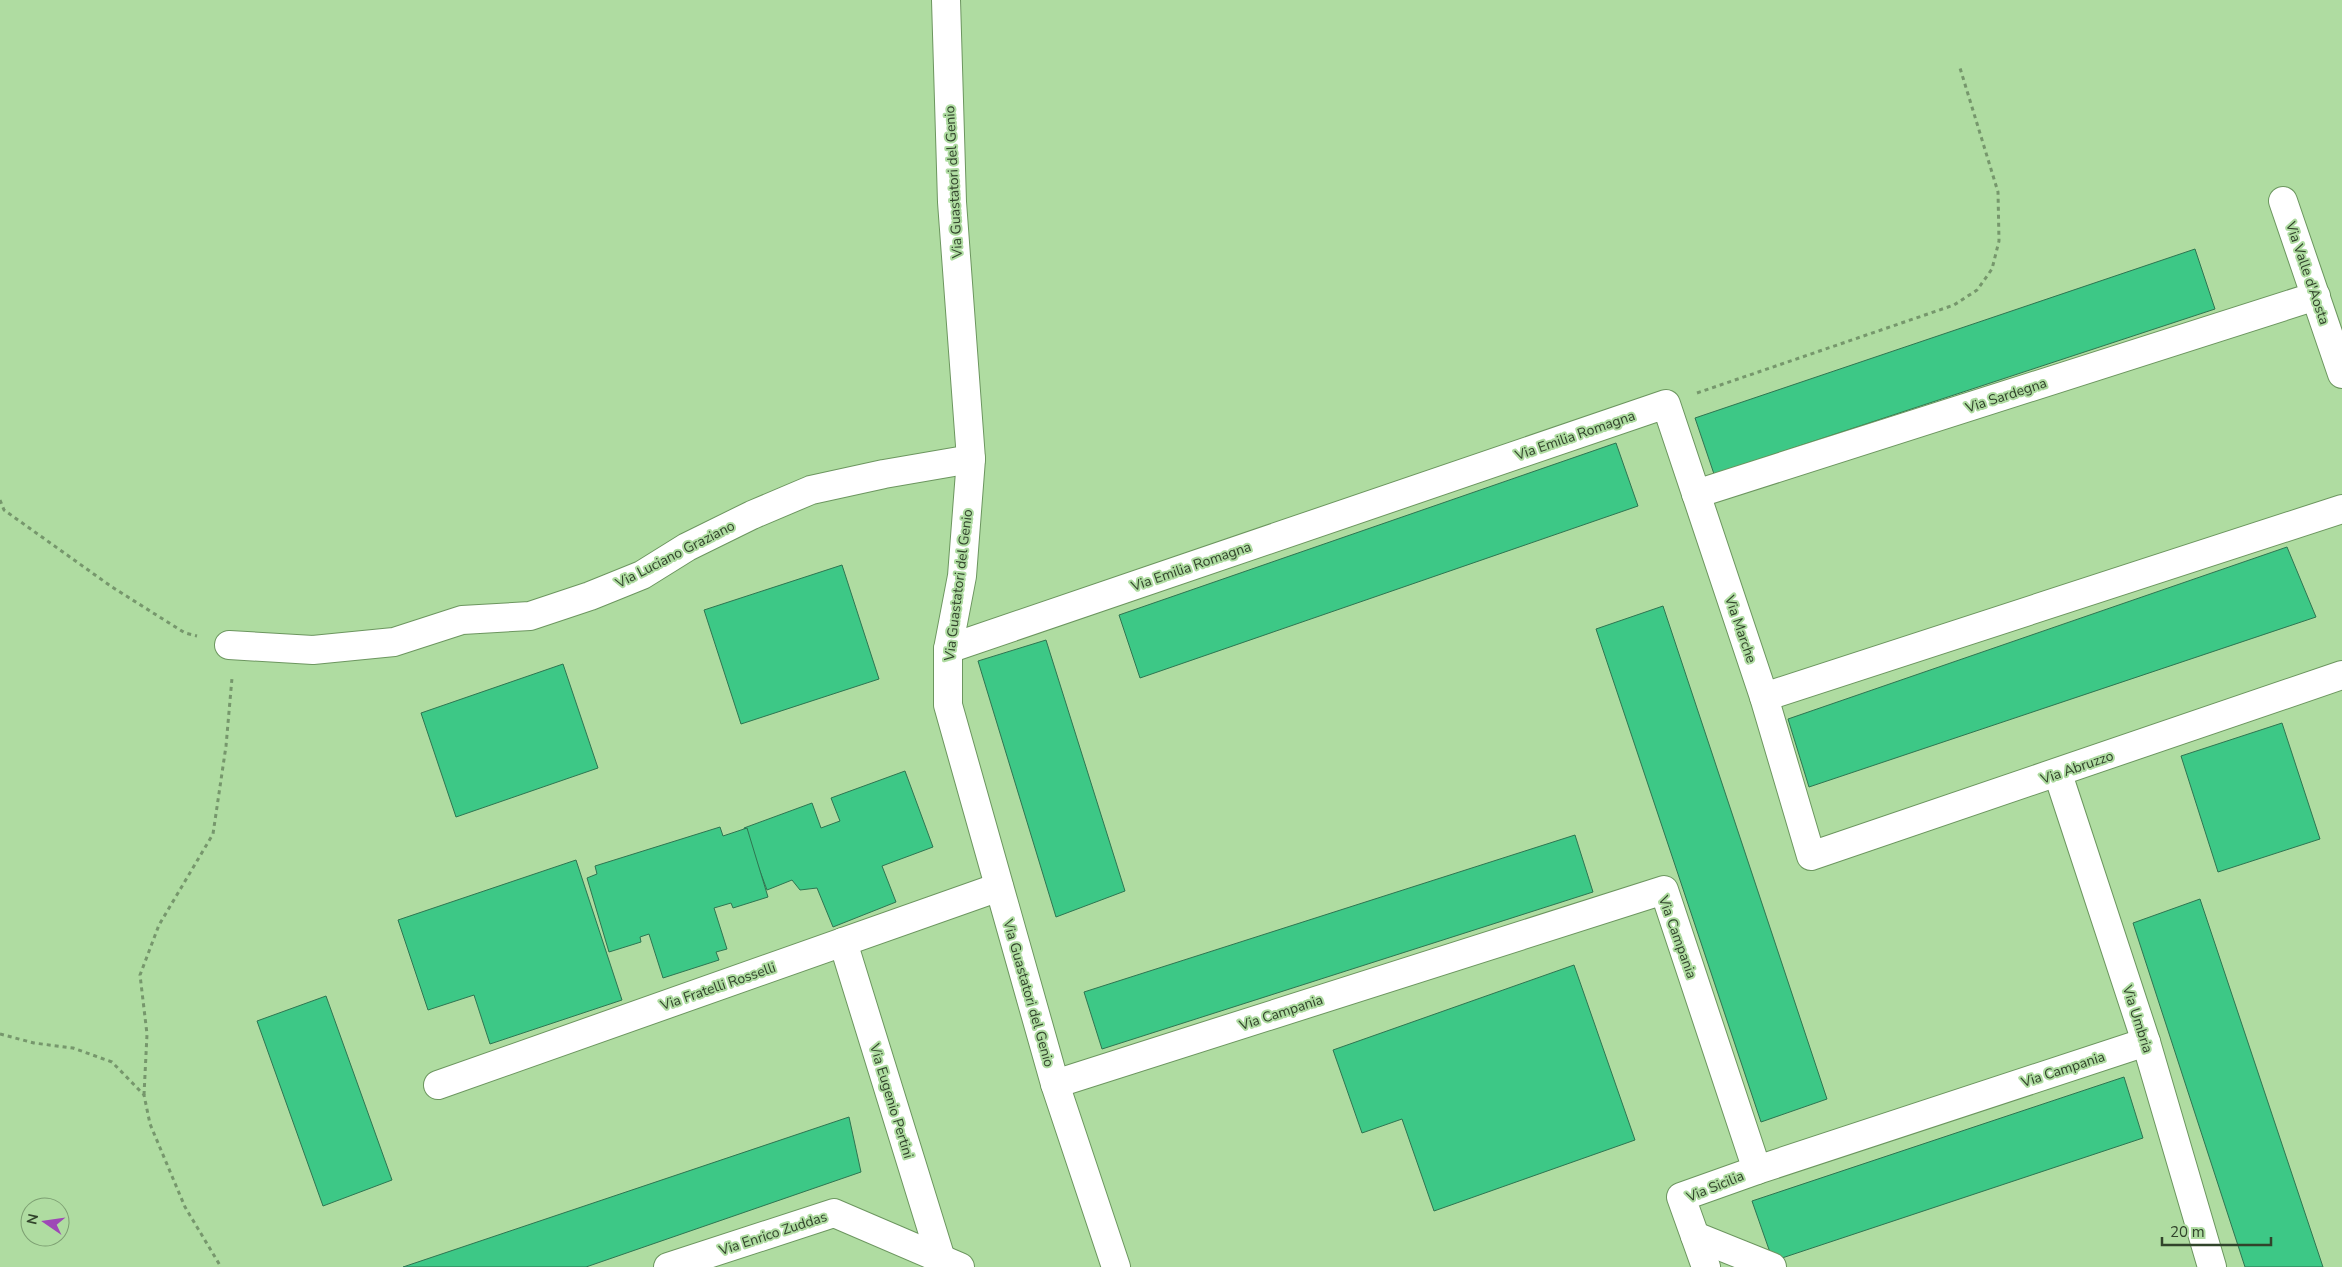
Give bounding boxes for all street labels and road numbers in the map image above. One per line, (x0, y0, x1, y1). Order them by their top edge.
street label: Via Guastatori del Genio (940, 105, 967, 260)
street label: Via Valle d'Aosta (2281, 218, 2334, 327)
street label: Via Sardegna (1962, 373, 2049, 418)
street label: Via Emilia Romagna (1512, 406, 1638, 465)
street label: Via Guastatori del Genio (940, 508, 977, 663)
street label: Via Luciano Graziano (612, 516, 738, 593)
street label: Via Emilia Romagna (1128, 537, 1254, 596)
street label: Via Marche (1720, 592, 1761, 665)
street label: Via Abruzzo (2037, 746, 2116, 789)
street label: Via Campania (1653, 892, 1701, 981)
street label: Via Guastatori del Genio (998, 916, 1059, 1069)
street label: Via Fratelli Rosselli (657, 958, 778, 1015)
street label: Via Umbria (2117, 982, 2157, 1055)
street label: Via Campania (1236, 990, 1325, 1035)
street label: Via Eugenio Pertini (865, 1041, 918, 1161)
street label: Via Campania (2018, 1047, 2107, 1092)
street label: Via Sicilia (1683, 1166, 1747, 1207)
street label: Via Enrico Zuddas (716, 1207, 830, 1260)

